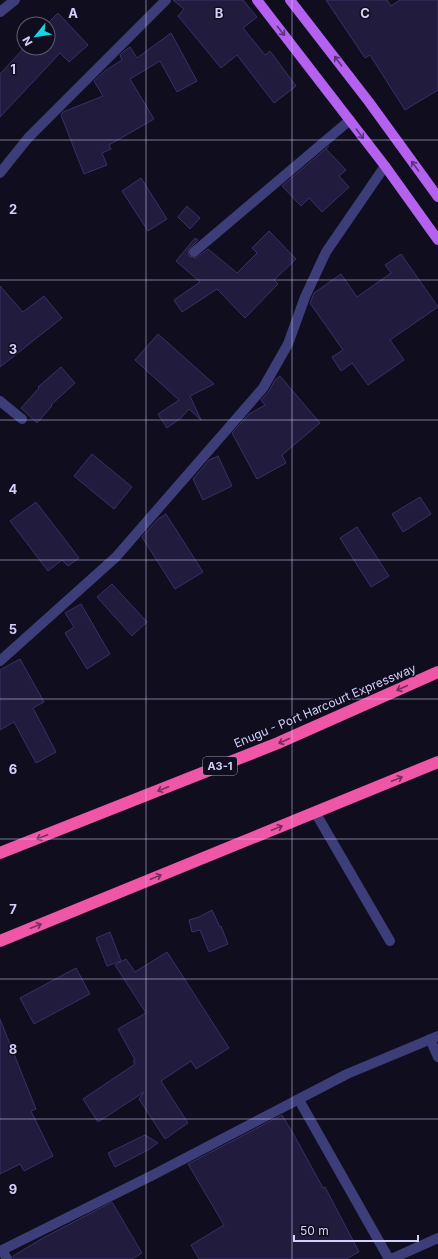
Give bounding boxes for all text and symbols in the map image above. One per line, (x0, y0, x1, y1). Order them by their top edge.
text: A (68, 5, 78, 21)
text: B (215, 5, 224, 21)
text: C (360, 5, 370, 21)
north arrow (16, 16, 56, 56)
one-way arrow (277, 25, 286, 36)
text: N (19, 34, 35, 48)
one-way arrow (334, 56, 342, 67)
text: 1 (10, 61, 16, 77)
one-way arrow (356, 128, 365, 139)
one-way arrow (411, 160, 419, 171)
text: 2 (9, 201, 17, 217)
text: 3 (9, 341, 17, 357)
text: 4 (9, 481, 18, 497)
text: 5 (9, 621, 17, 637)
street label: Enugu - Port Harcourt Expressway (232, 660, 418, 751)
one-way arrow (397, 685, 409, 692)
one-way arrow (278, 738, 290, 745)
road number: A3-1 (203, 757, 237, 775)
text: 6 (9, 761, 17, 777)
one-way arrow (390, 774, 402, 782)
one-way arrow (157, 786, 169, 793)
one-way arrow (270, 823, 282, 831)
one-way arrow (36, 833, 48, 841)
one-way arrow (150, 873, 162, 880)
text: 7 (9, 901, 17, 917)
one-way arrow (30, 922, 42, 930)
text: 8 (9, 1041, 17, 1057)
text: 9 (9, 1181, 17, 1197)
scale bar (294, 1217, 418, 1243)
text: 50 m (300, 1223, 329, 1238)

